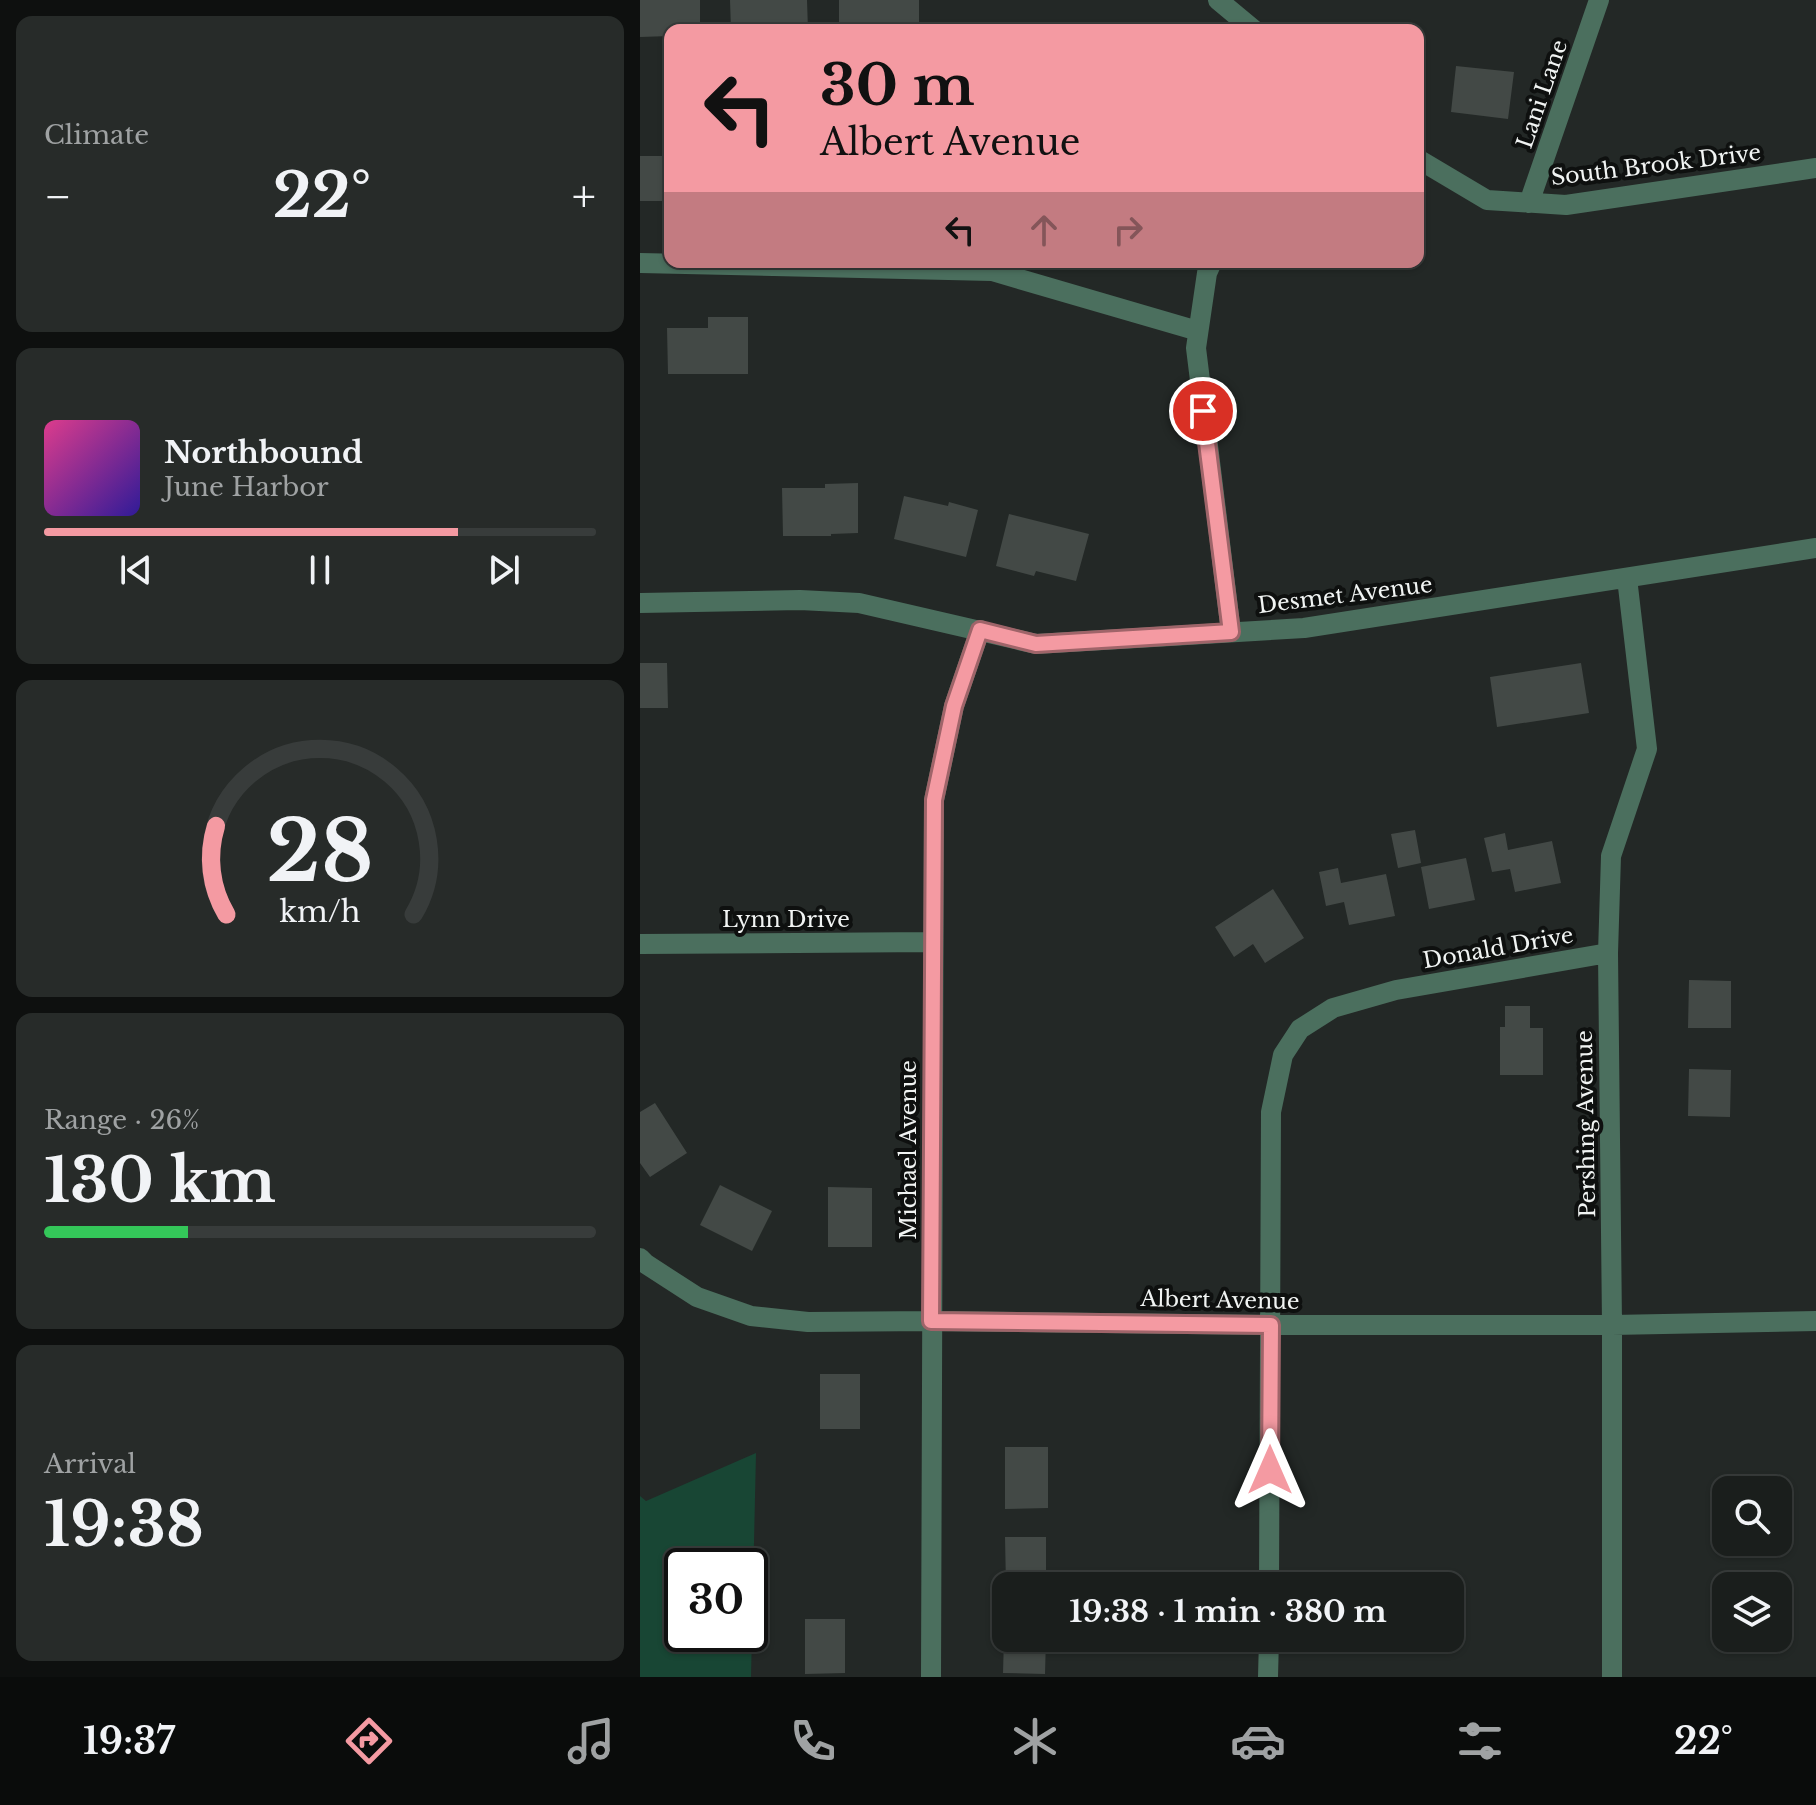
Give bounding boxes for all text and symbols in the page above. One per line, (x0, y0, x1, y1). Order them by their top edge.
street label: Lani Lane (1511, 36, 1573, 152)
text: 30 m (820, 51, 975, 120)
icon: left (688, 56, 792, 160)
text: Climate (44, 119, 149, 151)
text: Albert Avenue (820, 120, 1080, 165)
street label: South Brook Drive (1549, 139, 1763, 191)
text: 22° (273, 159, 371, 233)
text: − (44, 169, 72, 224)
text: + (572, 169, 596, 224)
icon: left (938, 208, 982, 252)
icon: ahead (1022, 208, 1066, 252)
icon: right (1106, 208, 1150, 252)
pin (1169, 377, 1237, 445)
icon: arrive (1181, 389, 1225, 433)
text: Northbound (164, 434, 363, 471)
text: June Harbor (164, 471, 329, 503)
icon: previous (114, 548, 158, 592)
icon: pause (298, 548, 342, 592)
icon: next (482, 548, 526, 592)
street label: Desmet Avenue (1256, 571, 1434, 619)
text: 28 (267, 799, 373, 902)
text: km/h (279, 894, 361, 930)
street label: Lynn Drive (722, 906, 850, 933)
street label: Donald Drive (1421, 921, 1575, 975)
street label: Pershing Avenue (1571, 1030, 1601, 1218)
street label: Michael Avenue (895, 1060, 922, 1240)
text: Range · 26% (44, 1104, 200, 1136)
text: 130 km (44, 1144, 276, 1218)
street label: Albert Avenue (1139, 1285, 1300, 1315)
position arrow (1228, 1428, 1312, 1512)
text: Arrival (44, 1448, 136, 1480)
map controls (1712, 1476, 1792, 1652)
button: search (1712, 1476, 1792, 1556)
text: 19:38 (44, 1488, 204, 1562)
speed limit sign: 30 (664, 1548, 768, 1652)
button: layers (1712, 1572, 1792, 1652)
text: 19:38 · 1 min · 380 m (1069, 1593, 1387, 1630)
icon: directions (341, 1713, 397, 1769)
icon: music (563, 1713, 619, 1769)
icon: phone (785, 1713, 841, 1769)
icon: climate (1007, 1713, 1063, 1769)
icon: car (1230, 1713, 1286, 1769)
icon: filters (1452, 1713, 1508, 1769)
text: 19:37 (83, 1719, 175, 1764)
text: 22° (1674, 1719, 1733, 1764)

